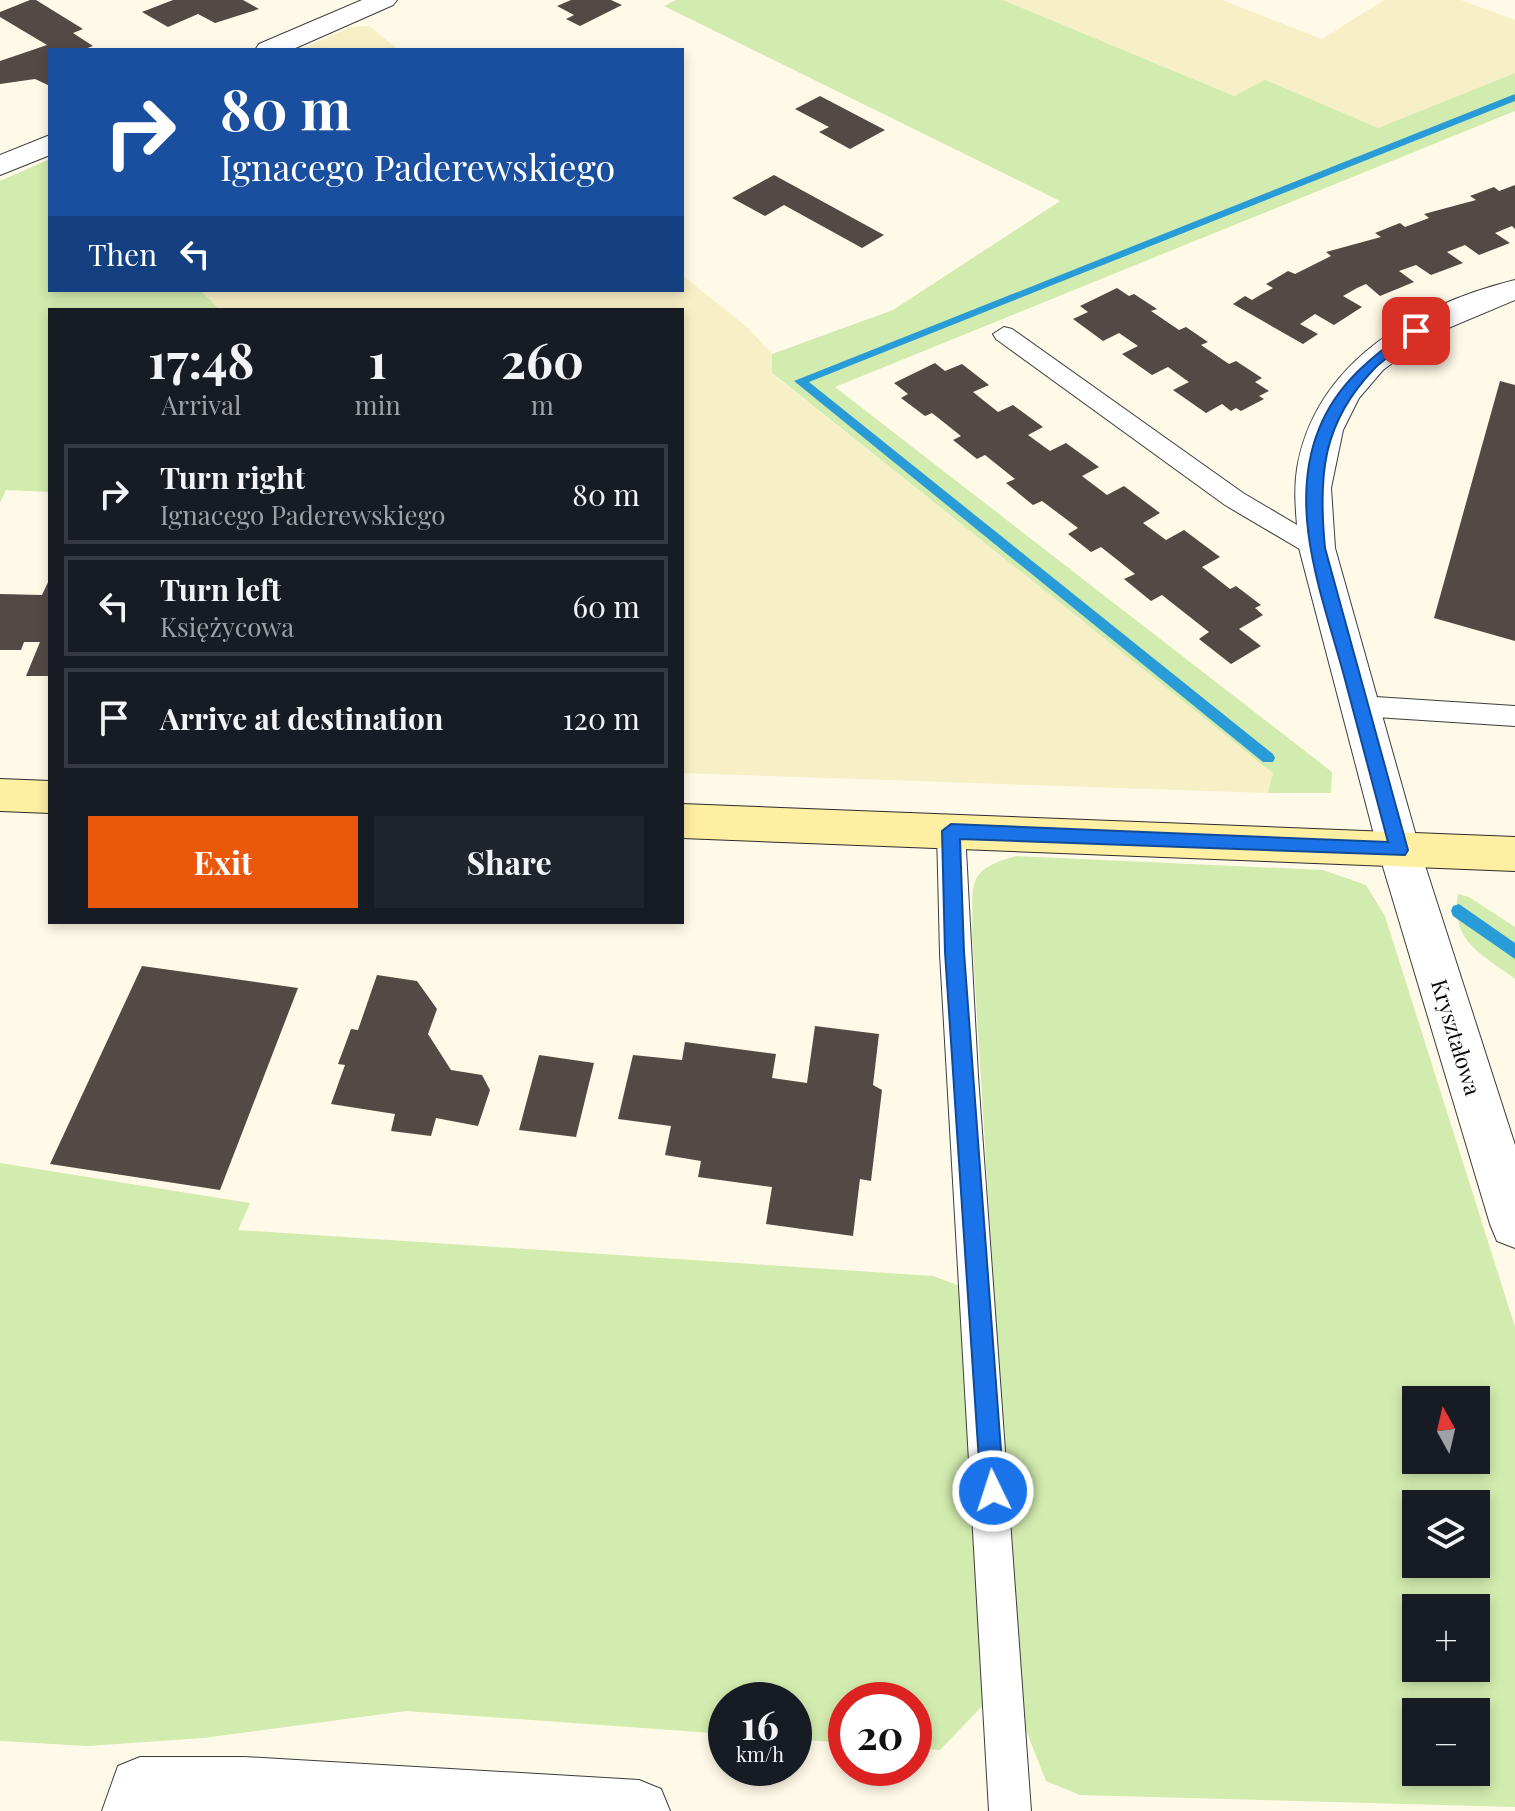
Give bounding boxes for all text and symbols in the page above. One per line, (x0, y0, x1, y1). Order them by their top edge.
text: 80 m (220, 70, 351, 145)
icon: right (88, 80, 192, 184)
text: Ignacego Paderewskiego (220, 142, 615, 190)
icon: left (173, 232, 217, 276)
text: Then (88, 234, 157, 274)
pin (1382, 297, 1450, 365)
icon: arrive (1394, 309, 1438, 353)
text: 17:48 (148, 327, 255, 391)
text: 1 (369, 327, 387, 391)
text: 260 (501, 327, 584, 391)
text: Arrival (161, 387, 241, 422)
text: min (355, 387, 401, 422)
text: m (531, 387, 554, 422)
text: Turn right (160, 457, 305, 497)
icon: right (92, 472, 136, 516)
text: 80 m (572, 474, 640, 514)
text: Ignacego Paderewskiego (160, 497, 445, 532)
text: Turn left (160, 569, 281, 609)
icon: left (92, 584, 136, 628)
text: 60 m (572, 586, 640, 626)
text: Księżycowa (160, 609, 294, 644)
icon: arrive (92, 696, 136, 740)
text: Arrive at destination (160, 698, 443, 738)
text: 120 m (562, 698, 640, 738)
button: Exit (88, 816, 358, 908)
button: Share (374, 816, 644, 908)
street label: Kryształowa (1425, 975, 1489, 1099)
north arrow (1402, 1386, 1490, 1474)
map controls (1402, 1386, 1490, 1786)
position arrow (951, 1449, 1035, 1533)
button: layers (1402, 1490, 1490, 1578)
button: + (1402, 1594, 1490, 1682)
speed limit sign: 20 (828, 1682, 932, 1786)
text: 16 (741, 1697, 779, 1750)
button: − (1402, 1698, 1490, 1786)
text: km/h (736, 1740, 784, 1767)

